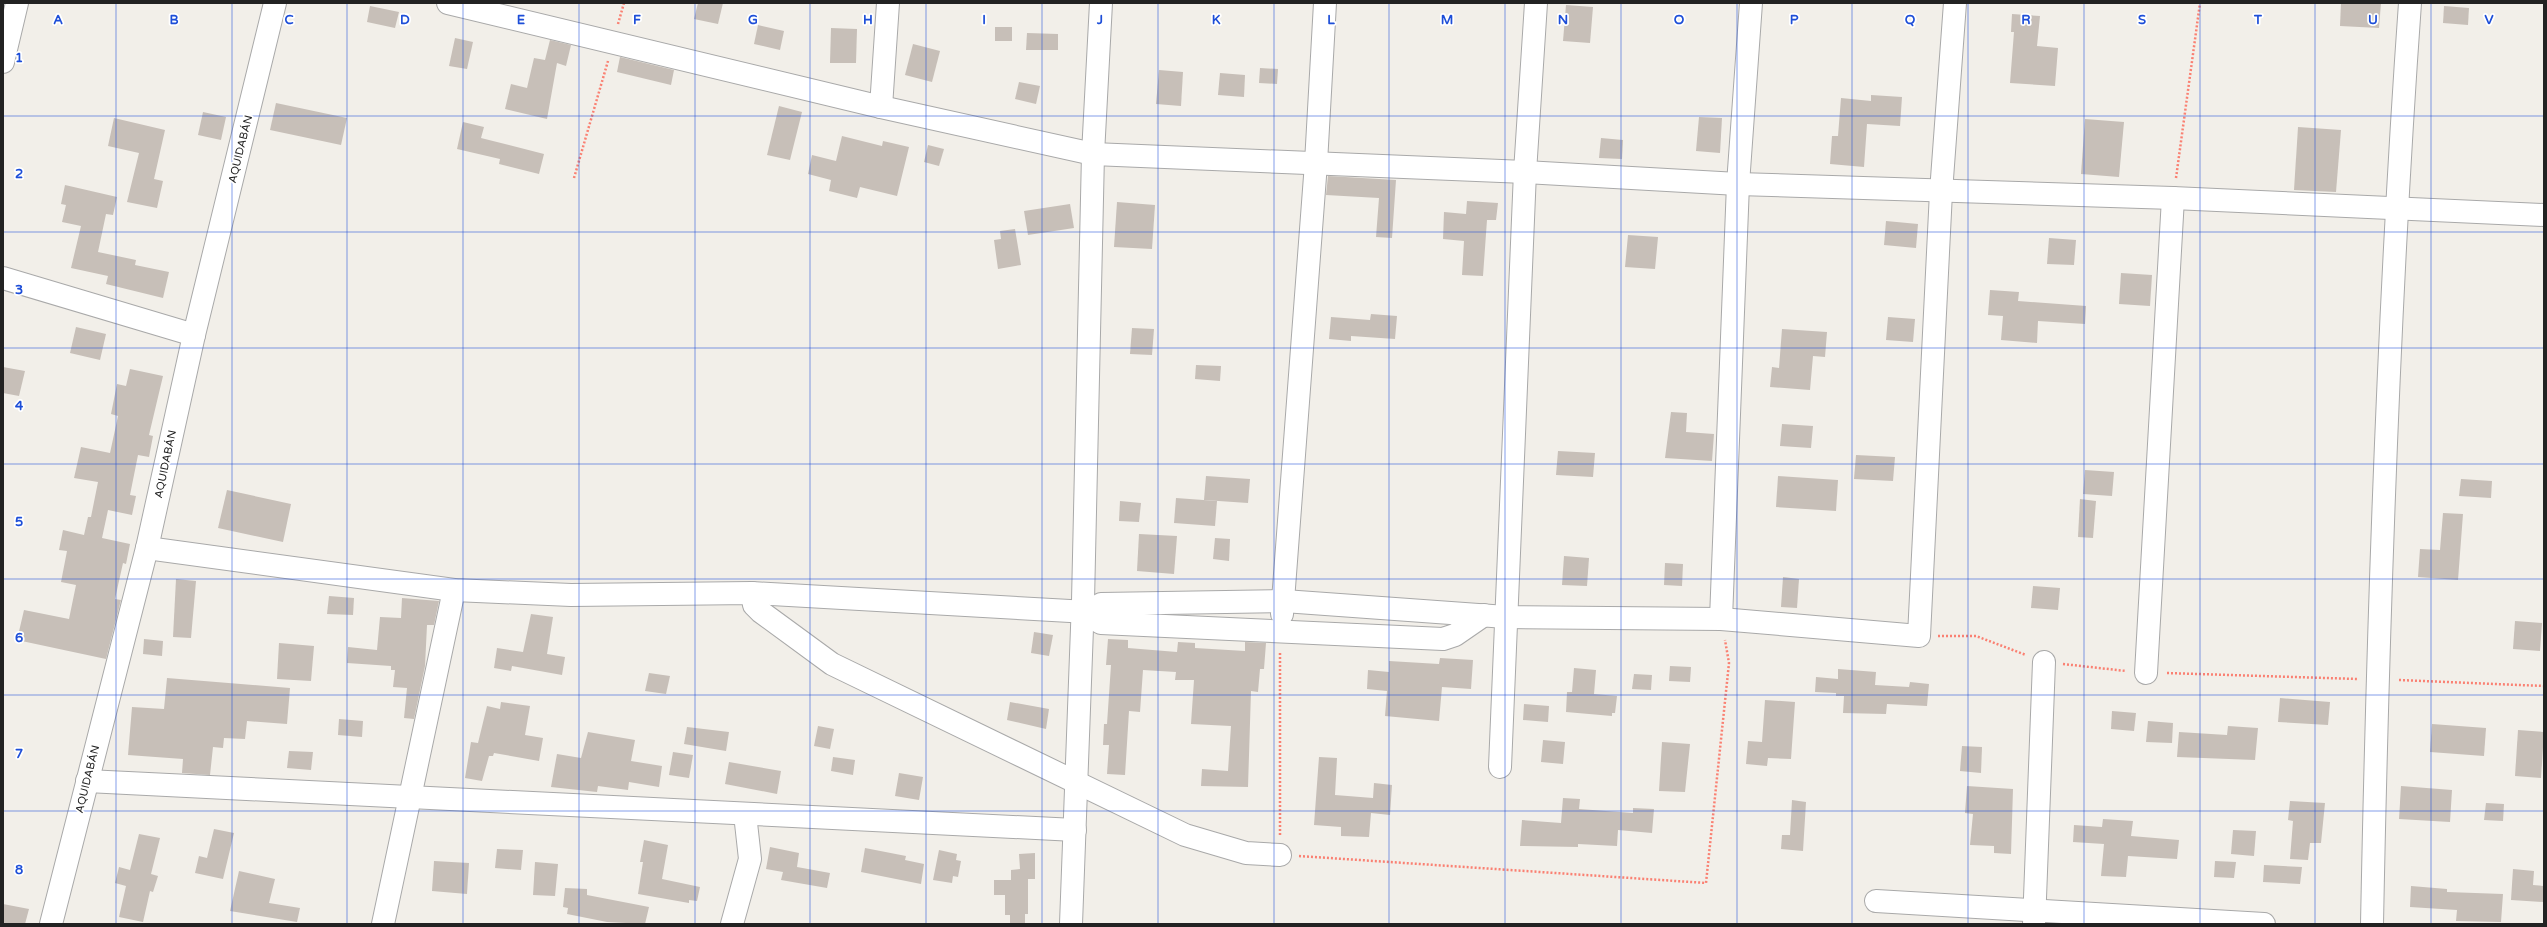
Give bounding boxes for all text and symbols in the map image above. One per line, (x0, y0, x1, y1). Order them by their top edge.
text: A (53, 12, 63, 28)
text: B (169, 12, 179, 28)
text: C (284, 12, 294, 28)
text: D (400, 12, 410, 28)
text: E (517, 12, 525, 28)
text: F (633, 12, 641, 28)
text: G (748, 12, 758, 28)
text: H (863, 12, 873, 28)
text: I (982, 12, 986, 28)
text: J (1096, 12, 1103, 28)
text: K (1212, 12, 1221, 28)
text: L (1327, 12, 1335, 28)
text: M (1441, 12, 1453, 28)
text: N (1558, 12, 1568, 28)
text: O (1674, 12, 1685, 28)
text: P (1790, 12, 1799, 28)
text: Q (1905, 12, 1916, 28)
text: R (2021, 12, 2031, 28)
text: S (2138, 12, 2146, 28)
text: T (2253, 12, 2263, 28)
text: U (2368, 12, 2378, 28)
text: V (2484, 12, 2494, 28)
text: 1 (15, 50, 23, 66)
street label: AQUIDABÁN (225, 114, 255, 184)
text: 2 (15, 166, 23, 182)
text: 3 (15, 282, 23, 298)
text: 4 (15, 398, 24, 414)
street label: AQUIDABÁN (151, 429, 179, 499)
text: 5 (15, 514, 23, 530)
text: 6 (15, 630, 23, 646)
street label: AQUIDABÁN (72, 744, 102, 814)
text: 7 (15, 746, 23, 762)
text: 8 (15, 862, 23, 878)

